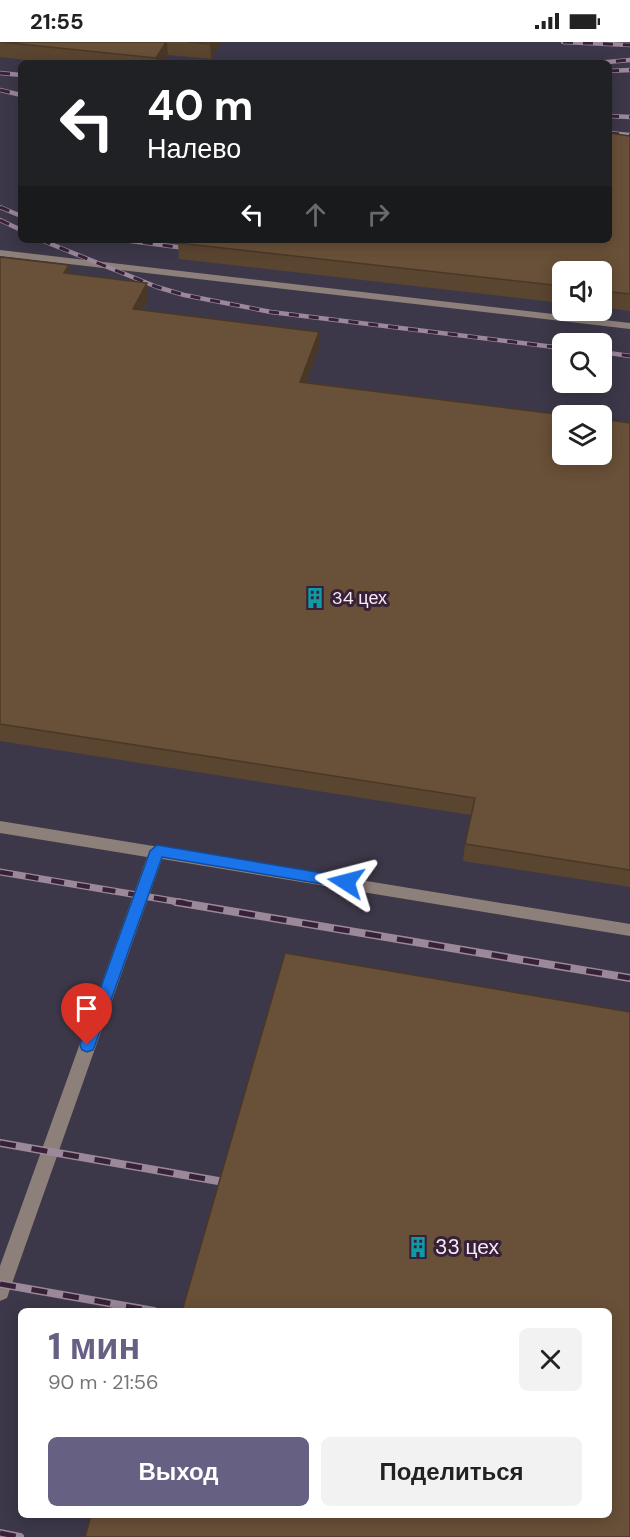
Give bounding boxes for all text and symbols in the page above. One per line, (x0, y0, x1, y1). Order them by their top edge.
text: 21:55 (30, 7, 84, 36)
text: 40 m (147, 78, 253, 133)
icon: left (48, 84, 126, 162)
text: Налево (147, 131, 241, 166)
icon: left (236, 198, 269, 231)
icon: ahead (299, 198, 332, 231)
icon: right (362, 198, 395, 231)
map controls (552, 261, 612, 465)
button: sound (552, 261, 612, 321)
button: search (552, 333, 612, 393)
button: layers (552, 405, 612, 465)
building icon: 34 цех (303, 586, 327, 610)
place label: 34 цех (332, 586, 387, 610)
position arrow (314, 850, 378, 914)
pin (61, 983, 112, 1045)
icon: arrive (70, 992, 103, 1025)
place label: 33 цех (435, 1233, 499, 1261)
building icon: 33 цех (406, 1235, 430, 1259)
text: 1 мин (48, 1323, 140, 1370)
button: close (519, 1328, 582, 1391)
text: 90 m · 21:56 (48, 1369, 159, 1395)
button: Выход (48, 1437, 309, 1506)
button: Поделиться (321, 1437, 582, 1506)

